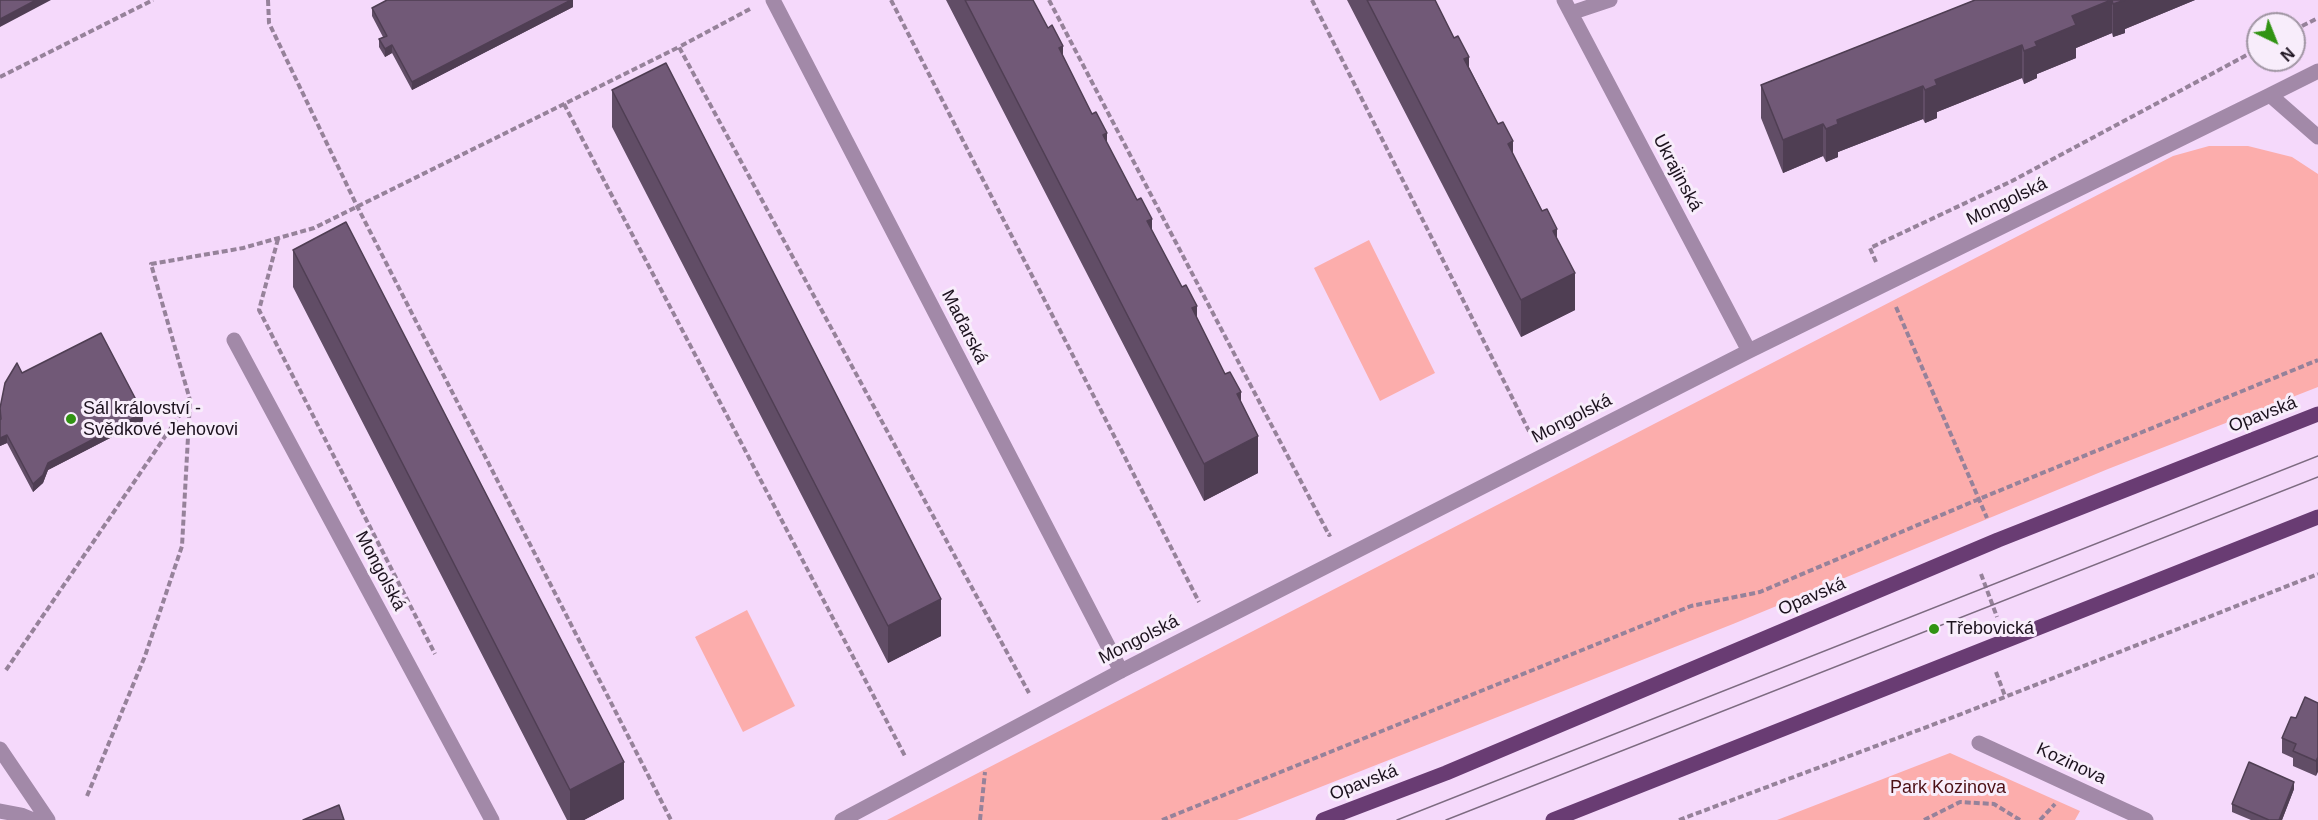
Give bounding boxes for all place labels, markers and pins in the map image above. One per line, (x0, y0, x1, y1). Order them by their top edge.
place label: Sál království - Svědkové Jehovovi (83, 398, 238, 440)
marker: Sál království - Svědkové Jehovovi (64, 412, 78, 426)
place label: Třebovická (1946, 618, 2034, 640)
marker: Třebovická (1927, 622, 1941, 636)

